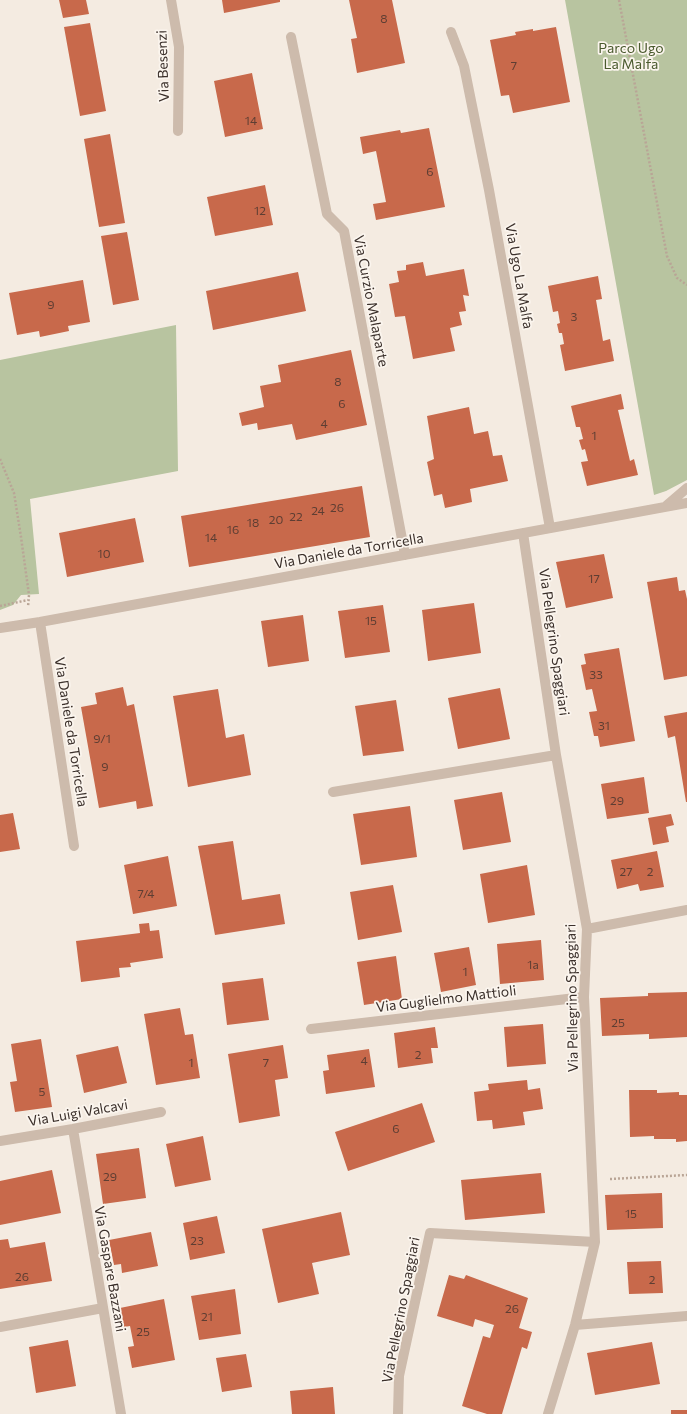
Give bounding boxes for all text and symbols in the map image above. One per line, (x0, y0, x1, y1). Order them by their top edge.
house number: 8 (380, 12, 388, 26)
street label: Via Besenzi (153, 30, 173, 102)
park label: Parco Ugo La Malfa (598, 40, 664, 72)
house number: 7 (511, 59, 517, 73)
house number: 14 (245, 114, 257, 128)
house number: 6 (426, 165, 434, 179)
house number: 12 (254, 204, 266, 218)
street label: Via Ugo La Malfa (501, 222, 537, 330)
street label: Via Curzio Malaparte (350, 234, 392, 368)
house number: 9 (47, 298, 55, 312)
house number: 3 (571, 310, 577, 324)
house number: 8 (334, 375, 342, 389)
house number: 6 (338, 397, 346, 411)
house number: 4 (320, 417, 328, 431)
house number: 1 (591, 429, 597, 443)
house number: 26 (330, 501, 344, 515)
house number: 24 (311, 504, 325, 518)
house number: 22 (289, 510, 303, 524)
house number: 20 (269, 513, 283, 527)
house number: 18 (247, 516, 259, 530)
house number: 16 (227, 523, 239, 537)
street label: Via Daniele da Torricella (273, 530, 425, 572)
house number: 14 (205, 531, 217, 545)
house number: 10 (98, 547, 110, 561)
street label: Via Pellegrino Spaggiari (535, 567, 573, 717)
house number: 17 (588, 572, 600, 586)
house number: 15 (365, 614, 377, 628)
street label: Via Daniele da Torricella (51, 656, 91, 808)
house number: 33 (589, 668, 603, 682)
house number: 31 (598, 719, 610, 733)
house number: 9/1 (93, 732, 111, 746)
house number: 9 (101, 760, 109, 774)
house number: 29 (610, 794, 624, 808)
house number: 27 (620, 865, 632, 879)
house number: 2 (647, 865, 653, 879)
house number: 7/4 (137, 887, 155, 901)
street label: Via Pellegrino Spaggiari (562, 924, 582, 1072)
house number: 1a (527, 958, 539, 972)
house number: 1 (462, 965, 468, 979)
street label: Via Guglielmo Mattioli (375, 982, 517, 1016)
house number: 25 (611, 1016, 625, 1030)
house number: 2 (415, 1048, 421, 1062)
house number: 4 (360, 1054, 368, 1068)
house number: 1 (188, 1056, 194, 1070)
house number: 7 (263, 1056, 269, 1070)
house number: 5 (39, 1085, 45, 1099)
street label: Via Luigi Valcavi (27, 1096, 129, 1130)
house number: 6 (392, 1122, 400, 1136)
house number: 29 (103, 1170, 117, 1184)
street label: Via Gaspare Bazzani (91, 1205, 129, 1333)
house number: 15 (625, 1207, 637, 1221)
house number: 23 (190, 1234, 204, 1248)
street label: Via Pellegrino Spaggiari (379, 1235, 423, 1385)
house number: 26 (15, 1270, 29, 1284)
house number: 2 (649, 1273, 655, 1287)
house number: 26 (505, 1302, 519, 1316)
house number: 21 (201, 1310, 213, 1324)
house number: 25 (136, 1325, 150, 1339)

